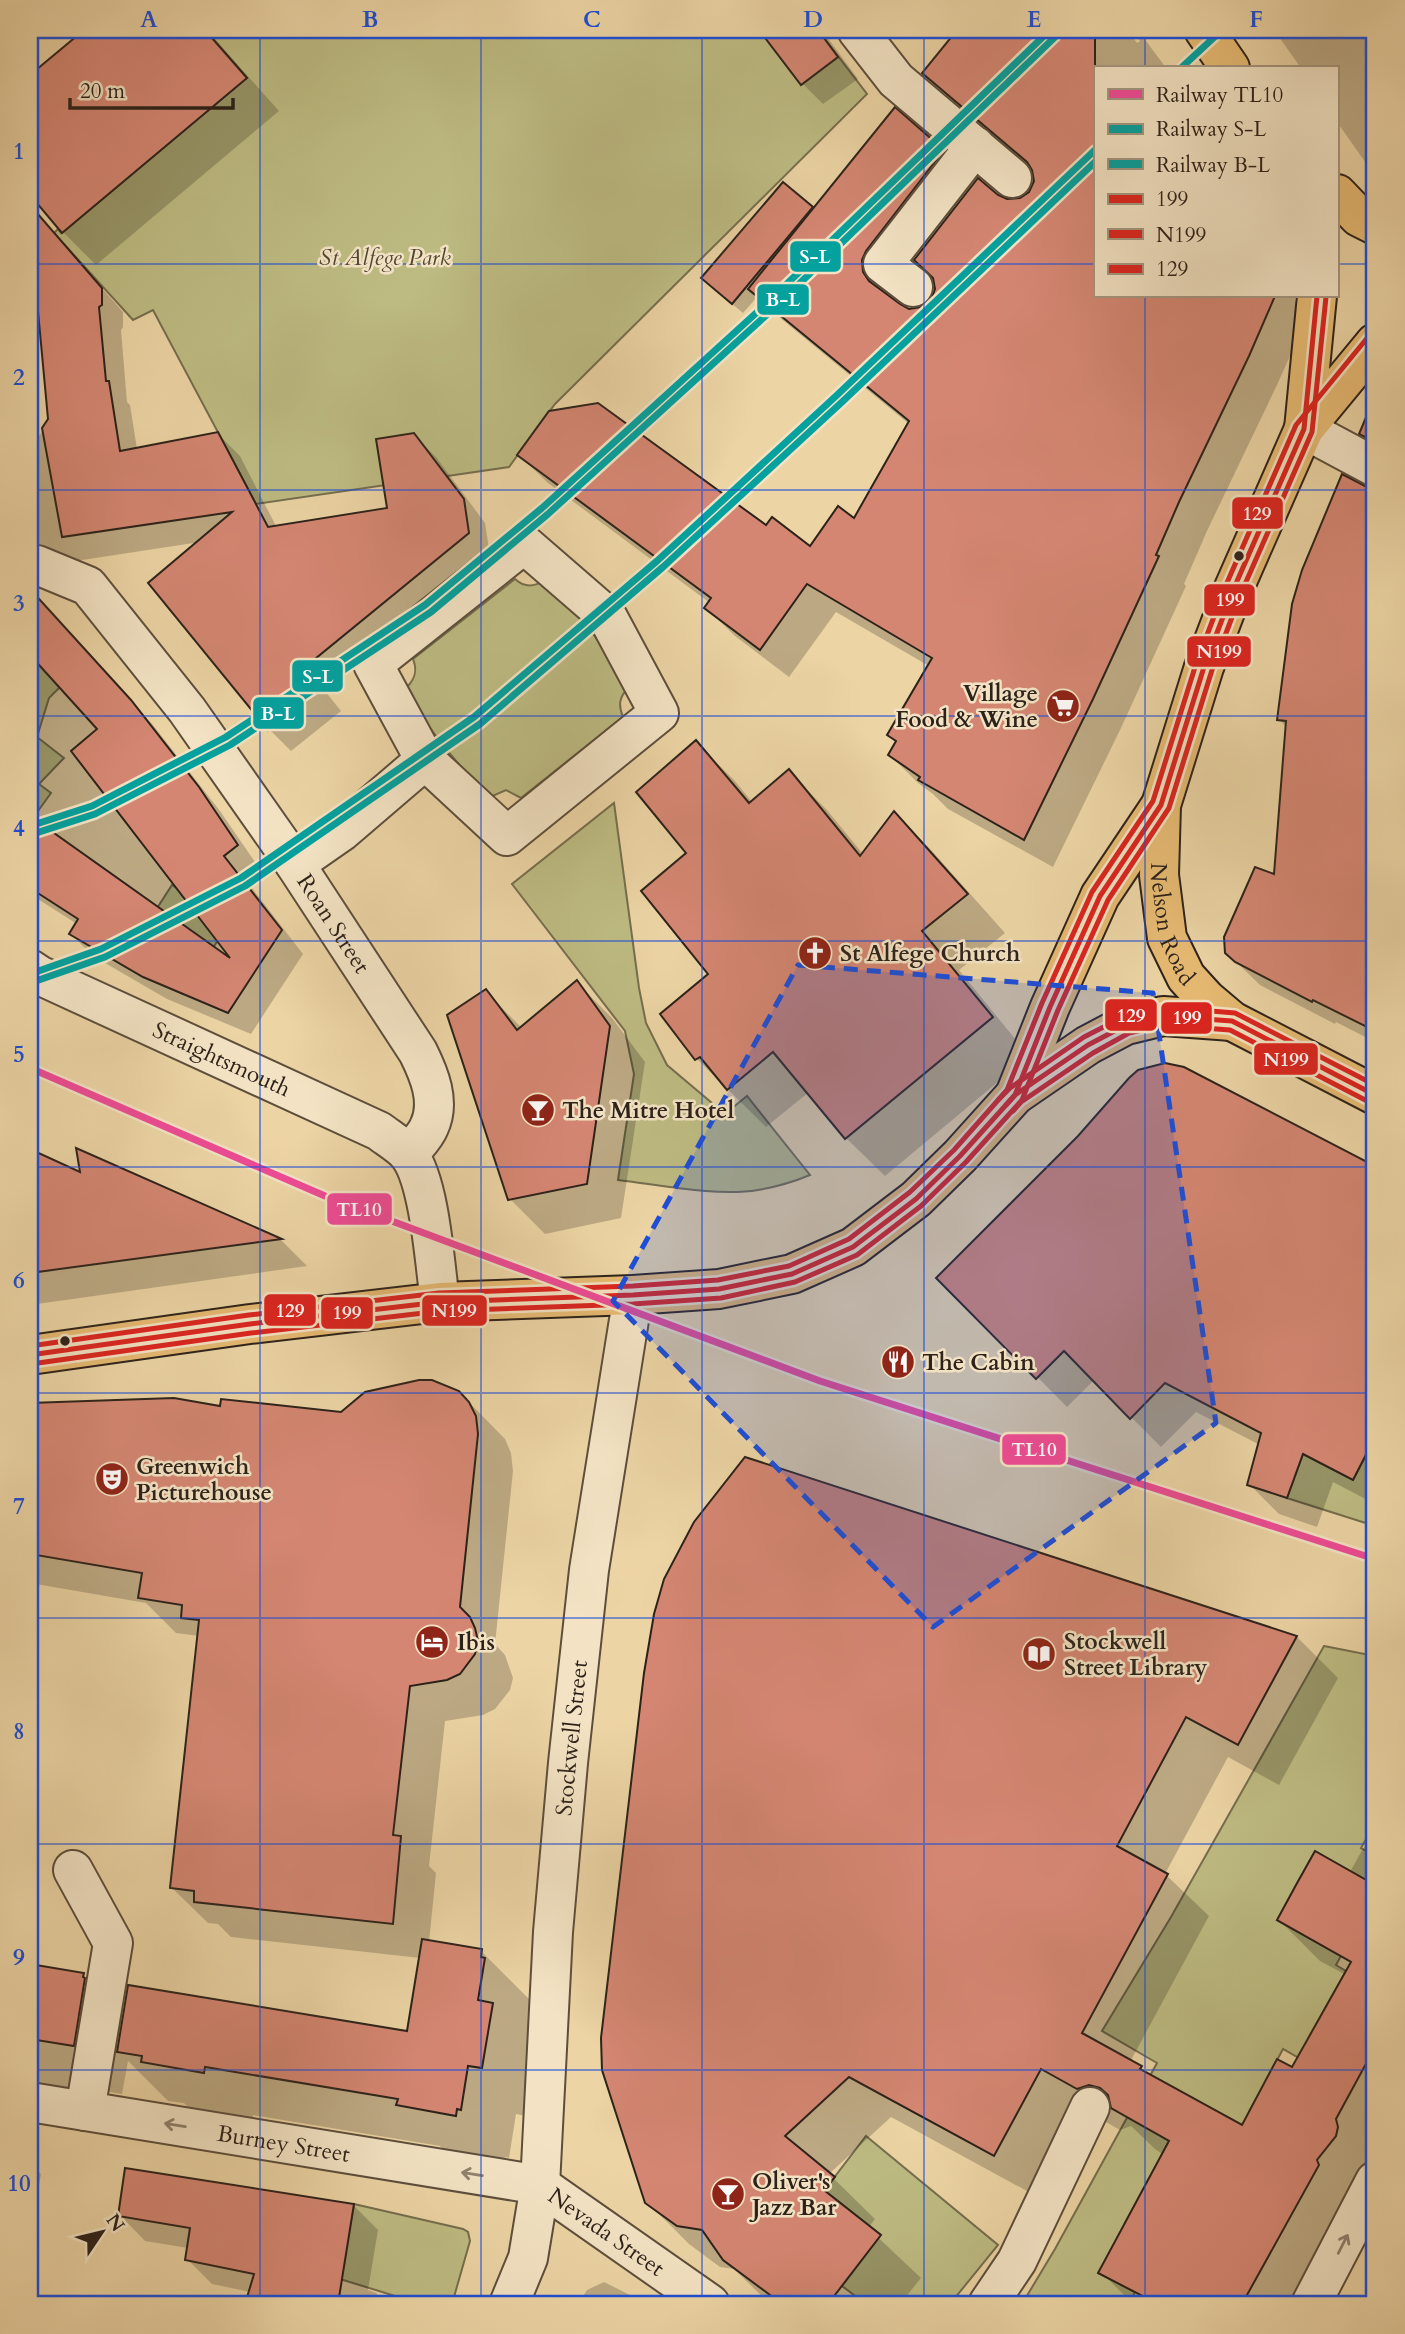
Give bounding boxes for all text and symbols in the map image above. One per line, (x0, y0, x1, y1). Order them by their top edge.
text: A (140, 4, 158, 35)
text: B (362, 4, 378, 35)
text: C (583, 4, 601, 35)
text: D (803, 4, 823, 35)
text: E (1027, 4, 1041, 35)
text: F (1249, 4, 1263, 35)
scale bar (70, 66, 233, 110)
legend (1094, 66, 1338, 298)
text: 20 m (80, 77, 125, 106)
text: Railway TL10 (1156, 81, 1283, 110)
text: Railway S-L (1156, 115, 1266, 144)
text: 1 (13, 136, 25, 167)
text: Railway B-L (1156, 151, 1270, 180)
text: 199 (1156, 185, 1189, 214)
text: N199 (1156, 221, 1206, 250)
line badge: S-L (789, 240, 842, 273)
park label: St Alfege Park (319, 242, 452, 273)
text: S-L (799, 244, 831, 270)
text: 129 (1156, 255, 1189, 284)
line badge: B-L (756, 283, 810, 316)
text: B-L (766, 287, 800, 313)
text: 2 (13, 362, 25, 393)
line badge: 129 (1231, 496, 1284, 530)
text: 129 (1242, 501, 1272, 527)
unlabelled marker (1232, 549, 1246, 563)
line badge: 199 (1203, 583, 1256, 617)
text: 199 (1215, 587, 1245, 613)
text: 3 (13, 588, 25, 619)
line badge: N199 (1186, 635, 1252, 668)
text: N199 (1196, 639, 1242, 665)
line badge: S-L (291, 659, 344, 693)
text: S-L (302, 664, 334, 690)
place label: Village Food & Wine (895, 678, 1038, 735)
supermarket icon: Village Food & Wine (1044, 687, 1082, 725)
line badge: B-L (252, 696, 305, 730)
text: B-L (261, 701, 295, 727)
text: 4 (13, 813, 25, 844)
street label: Nelson Road (1143, 862, 1203, 993)
street label: Roan Street (290, 868, 378, 979)
church icon: St Alfege Church (796, 934, 834, 972)
place label: St Alfege Church (840, 938, 1020, 969)
line badge: 129 (1104, 998, 1158, 1032)
line badge: 199 (1160, 1001, 1213, 1035)
text: 129 (1116, 1003, 1146, 1029)
text: 199 (1172, 1005, 1202, 1031)
street label: Straightsmouth (148, 1014, 296, 1104)
text: 5 (13, 1039, 25, 1070)
line badge: N199 (1253, 1042, 1319, 1076)
text: N199 (1263, 1047, 1309, 1073)
bar icon: The Mitre Hotel (519, 1091, 557, 1129)
place label: The Mitre Hotel (562, 1095, 734, 1126)
line badge: TL10 (326, 1192, 393, 1226)
text: TL10 (336, 1197, 382, 1223)
text: 6 (13, 1265, 25, 1296)
line badge: 129 (263, 1293, 317, 1327)
line badge: N199 (421, 1294, 488, 1327)
line badge: 199 (320, 1296, 374, 1330)
text: 129 (275, 1298, 305, 1324)
text: N199 (431, 1298, 477, 1324)
text: 199 (332, 1300, 362, 1326)
unlabelled marker (58, 1334, 72, 1348)
restaurant icon: The Cabin (879, 1343, 917, 1381)
place label: The Cabin (922, 1347, 1035, 1378)
line badge: TL10 (1001, 1433, 1067, 1466)
text: TL10 (1011, 1437, 1057, 1463)
place label: Greenwich Picturehouse (136, 1451, 272, 1508)
theatre icon: Greenwich Picturehouse (93, 1460, 131, 1498)
text: 7 (13, 1491, 25, 1522)
hotel icon: Ibis (413, 1623, 451, 1661)
place label: Stockwell Street Library (1064, 1626, 1207, 1683)
place label: Ibis (457, 1627, 495, 1658)
library icon: Stockwell Street Library (1020, 1635, 1058, 1673)
street label: Stockwell Street (548, 1659, 595, 1817)
text: 8 (13, 1716, 25, 1747)
text: 9 (13, 1942, 25, 1973)
street label: Burney Street (215, 2117, 352, 2169)
one-way arrow (164, 2118, 187, 2131)
place label: Oliver's Jazz Bar (749, 2166, 837, 2223)
one-way arrow (461, 2167, 484, 2180)
text: 10 (7, 2168, 31, 2199)
bar icon: Oliver's Jazz Bar (709, 2175, 747, 2213)
street label: Nevada Street (542, 2180, 671, 2283)
north arrow (66, 2198, 136, 2268)
text: N (100, 2209, 131, 2237)
one-way arrow (1336, 2234, 1350, 2255)

